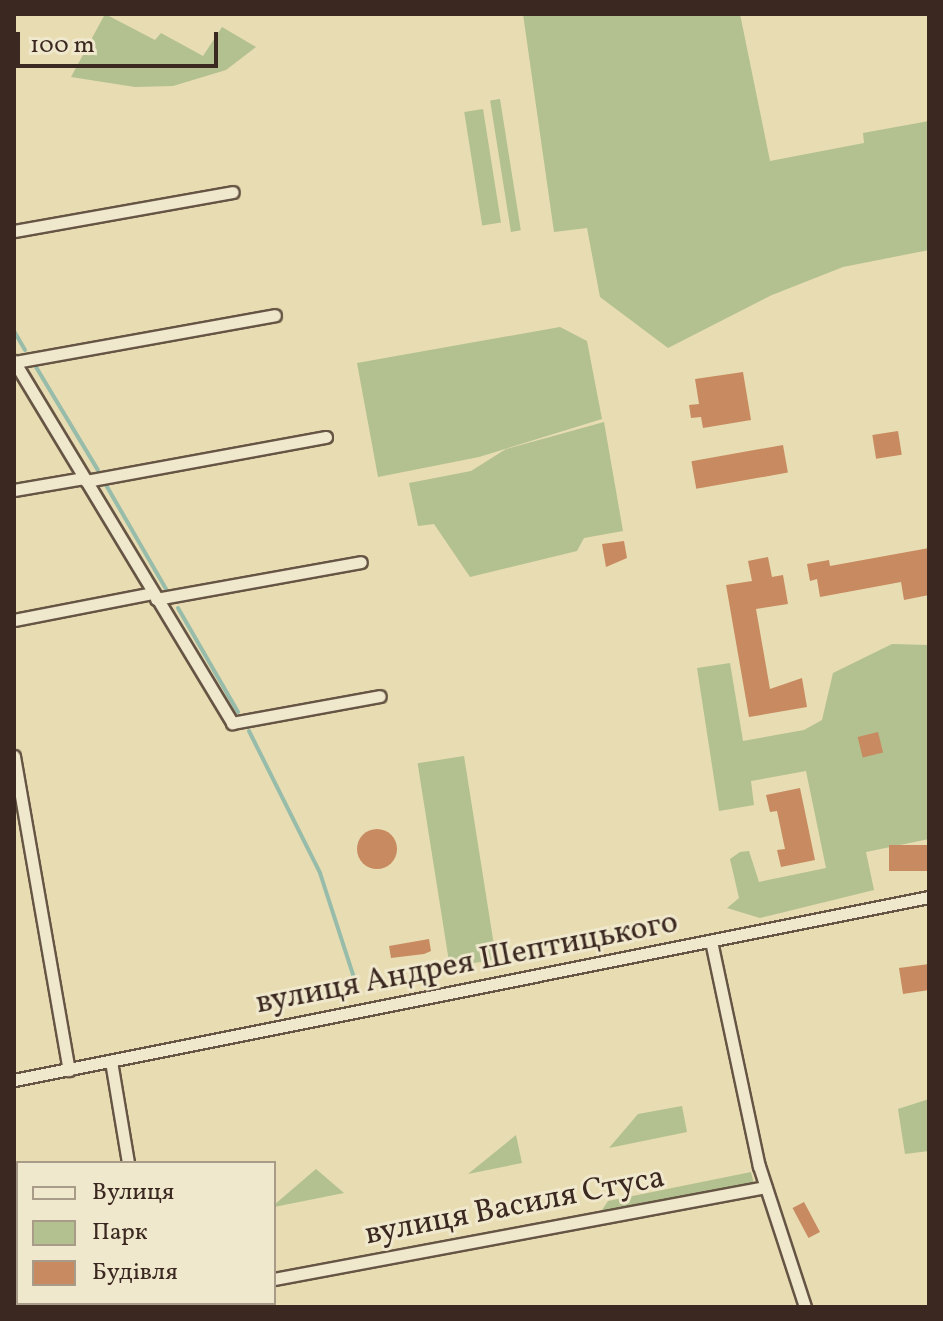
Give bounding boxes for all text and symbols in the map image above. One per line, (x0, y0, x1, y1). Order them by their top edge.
scale bar (20, 16, 222, 66)
text: 100 m (30, 29, 95, 63)
street label: вулиця Андрея Шептицького (253, 904, 681, 1024)
street label: вулиця Василя Стуса (362, 1159, 668, 1255)
legend (16, 1161, 276, 1305)
text: Вулиця (92, 1176, 174, 1210)
text: Парк (92, 1216, 148, 1250)
text: Будівля (92, 1256, 178, 1290)

